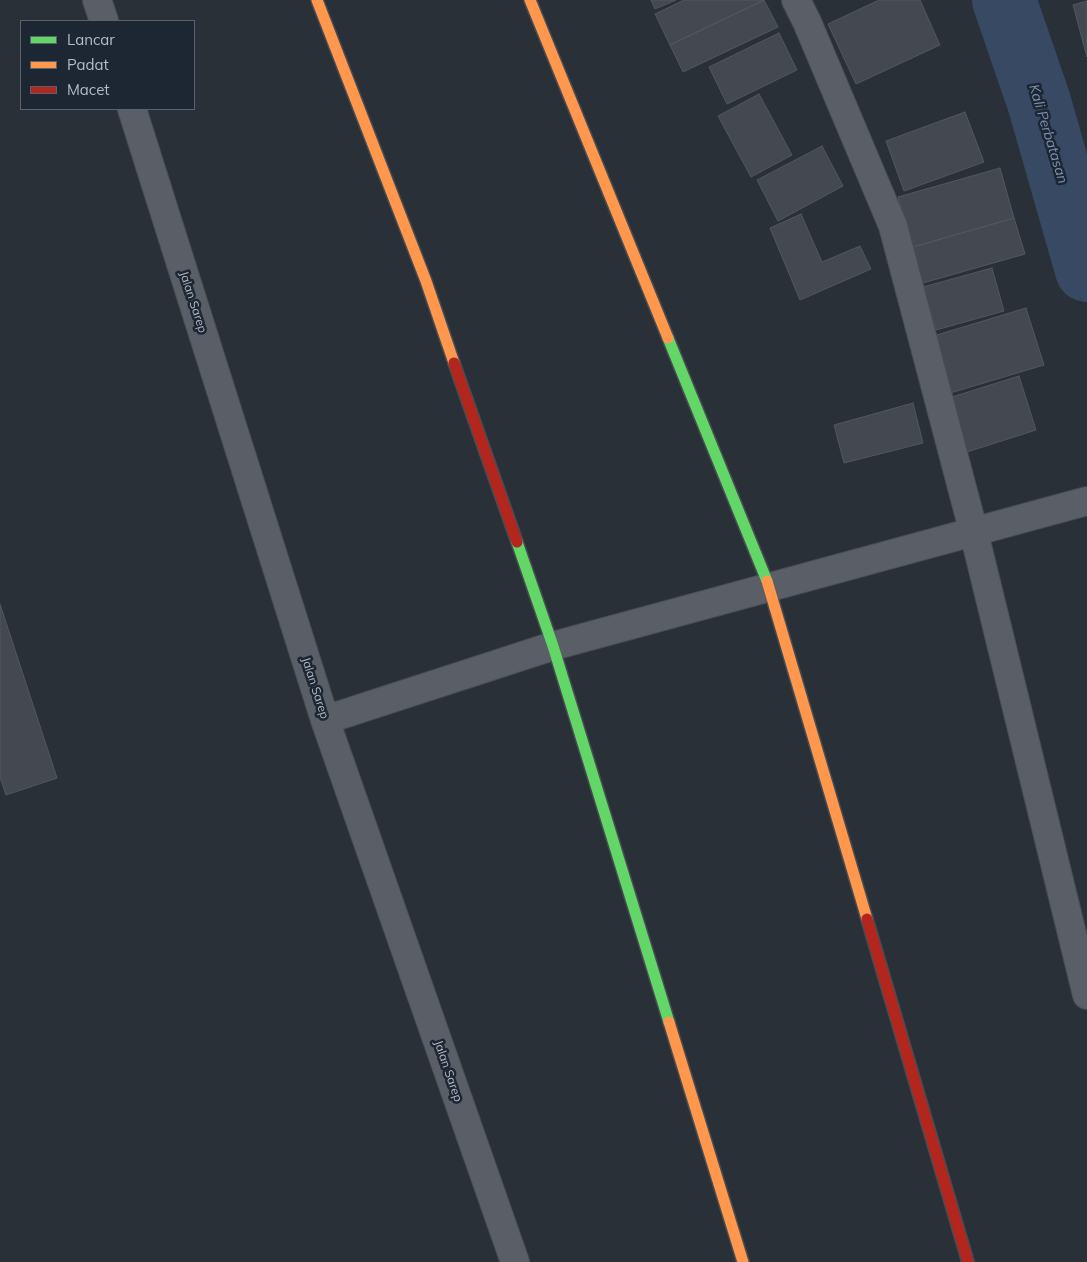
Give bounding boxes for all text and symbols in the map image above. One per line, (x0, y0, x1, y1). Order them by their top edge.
legend (20, 20, 195, 110)
text: Lancar (67, 30, 115, 49)
text: Padat (67, 55, 109, 74)
text: Macet (67, 80, 110, 99)
water label: Kali Perbatasan (1025, 82, 1071, 186)
street label: Jalan Sarep (176, 269, 210, 335)
street label: Jalan Sarep (298, 655, 332, 721)
street label: Jalan Sarep (431, 1038, 465, 1104)

